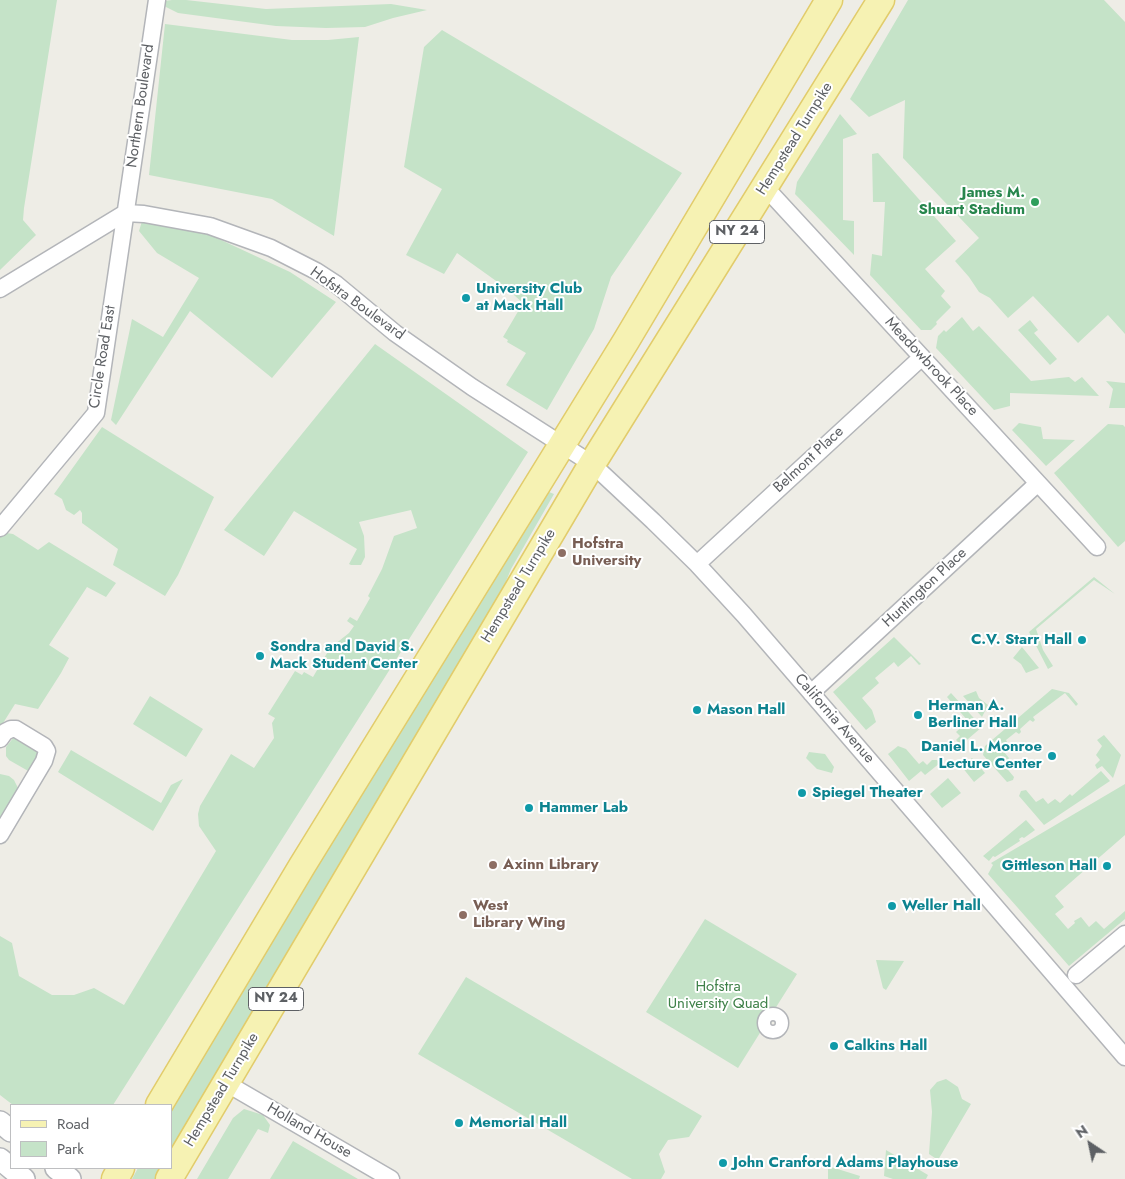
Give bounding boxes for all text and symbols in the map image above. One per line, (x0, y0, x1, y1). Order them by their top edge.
street label: Northern Boulevard (123, 43, 159, 169)
street label: Hempstead Turnpike (753, 79, 837, 199)
place label: James M. Shuart Stadium (918, 184, 1025, 219)
marker: James M. Shuart Stadium (1029, 196, 1041, 208)
road number: NY 24 (710, 220, 764, 243)
street label: Hofstra Boulevard (306, 264, 408, 344)
place label: University Club at Mack Hall (476, 280, 582, 315)
marker: University Club at Mack Hall (460, 292, 472, 304)
street label: Circle Road East (86, 304, 120, 410)
street label: Meadowbrook Place (881, 314, 981, 420)
street label: Belmont Place (770, 423, 848, 497)
street label: Hempstead Turnpike (478, 526, 560, 646)
place label: Hofstra University (572, 535, 641, 570)
street label: Huntington Place (879, 544, 971, 632)
marker: Hofstra University (556, 547, 568, 559)
place label: C.V. Starr Hall (971, 631, 1072, 649)
marker: C.V. Starr Hall (1076, 634, 1088, 646)
place label: Sondra and David S. Mack Student Center (270, 638, 418, 673)
marker: Sondra and David S. Mack Student Center (254, 650, 266, 662)
street label: California Avenue (790, 671, 878, 767)
place label: Herman A. Berliner Hall (928, 697, 1017, 732)
place label: Mason Hall (707, 701, 785, 719)
marker: Mason Hall (691, 704, 703, 716)
marker: Herman A. Berliner Hall (912, 709, 924, 721)
place label: Daniel L. Monroe Lecture Center (921, 738, 1042, 773)
marker: Daniel L. Monroe Lecture Center (1046, 750, 1058, 762)
place label: Spiegel Theater (812, 784, 923, 802)
marker: Spiegel Theater (796, 787, 808, 799)
place label: Hammer Lab (539, 799, 628, 817)
marker: Hammer Lab (523, 802, 535, 814)
place label: Axinn Library (503, 856, 599, 874)
place label: Gittleson Hall (1002, 857, 1097, 875)
marker: Axinn Library (487, 859, 499, 871)
marker: Gittleson Hall (1101, 860, 1113, 872)
place label: West Library Wing (473, 897, 565, 932)
place label: Weller Hall (902, 897, 981, 915)
marker: Weller Hall (886, 900, 898, 912)
marker: West Library Wing (457, 909, 469, 921)
park label: Hofstra University Quad (668, 978, 768, 1013)
road number: NY 24 (248, 988, 304, 1011)
street label: Hempstead Turnpike (181, 1030, 263, 1150)
place label: Calkins Hall (844, 1037, 927, 1055)
marker: Calkins Hall (828, 1040, 840, 1052)
street label: Holland House (264, 1100, 354, 1162)
legend (10, 1104, 172, 1169)
text: Road (57, 1113, 89, 1135)
place label: Memorial Hall (469, 1114, 567, 1132)
marker: Memorial Hall (453, 1117, 465, 1129)
north arrow (1065, 1119, 1115, 1169)
text: N (1071, 1120, 1092, 1143)
text: Park (57, 1138, 84, 1160)
place label: John Cranford Adams Playhouse (733, 1154, 958, 1172)
marker: John Cranford Adams Playhouse (717, 1157, 729, 1169)

